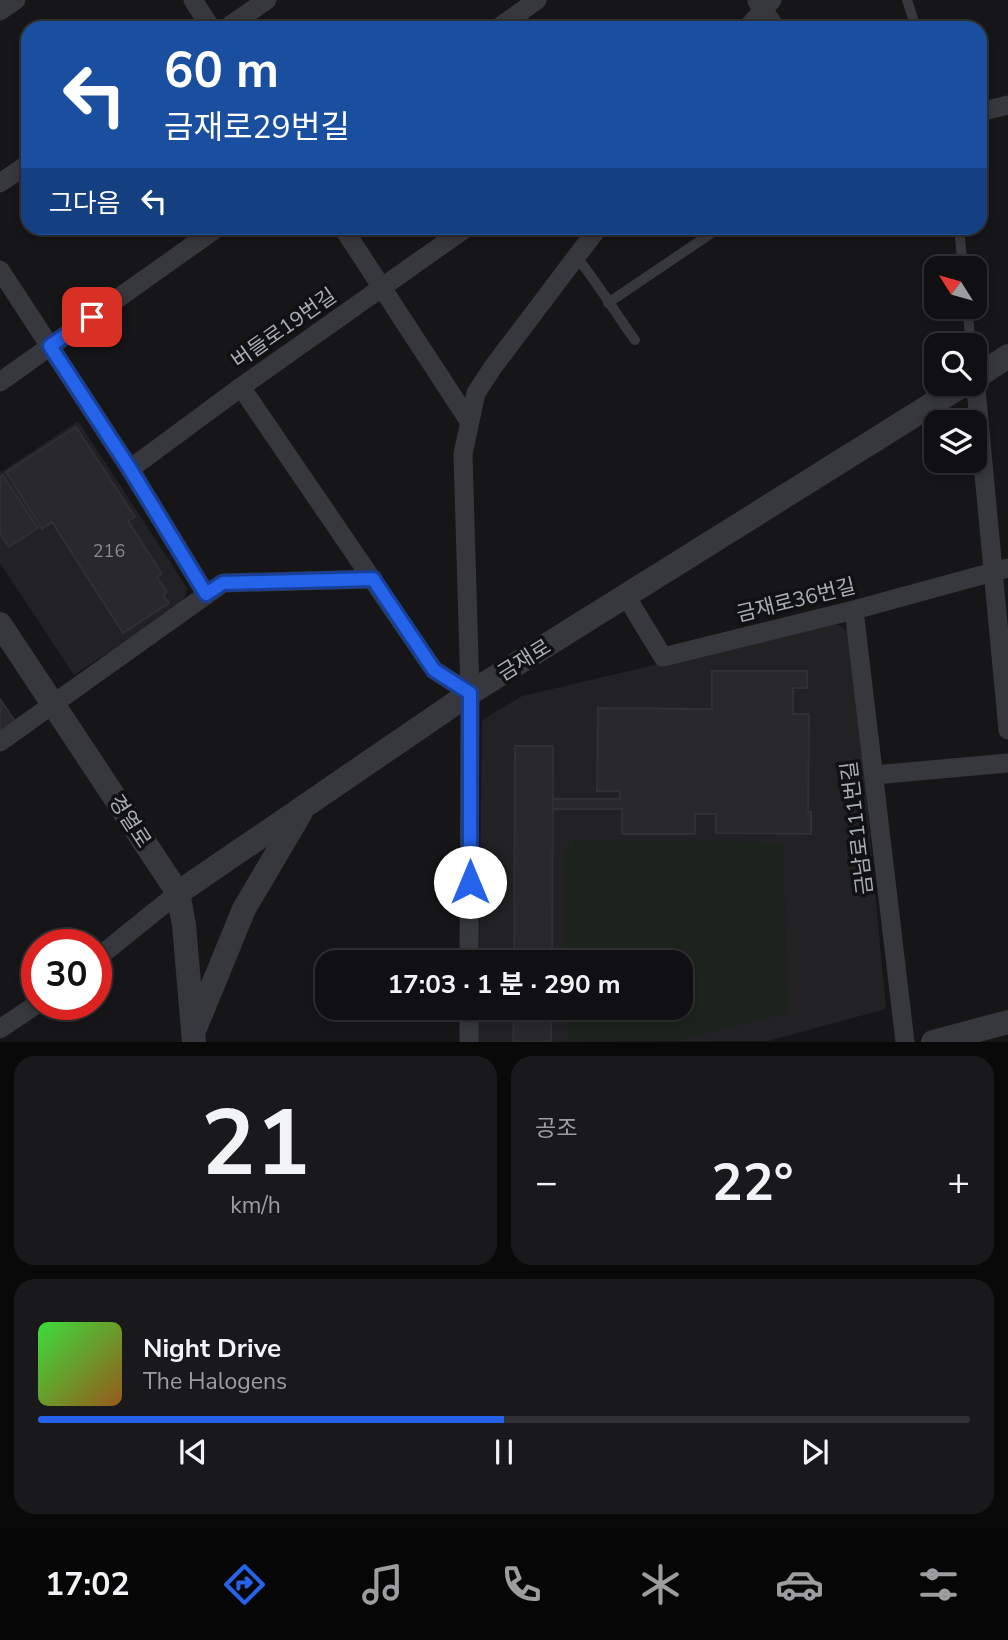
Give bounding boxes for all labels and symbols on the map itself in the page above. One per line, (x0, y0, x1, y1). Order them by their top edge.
north arrow (924, 256, 987, 318)
street label: 버들로19번길 (226, 282, 342, 374)
pin (62, 287, 122, 347)
house number: 216 (93, 539, 125, 563)
street label: 금재로36번길 (734, 572, 858, 628)
street label: 금재로 (492, 633, 556, 687)
street label: 금남로111번길 (835, 760, 879, 896)
street label: 경열로 (102, 789, 158, 853)
position arrow (433, 845, 507, 919)
speed limit sign: 30 (21, 929, 112, 1020)

